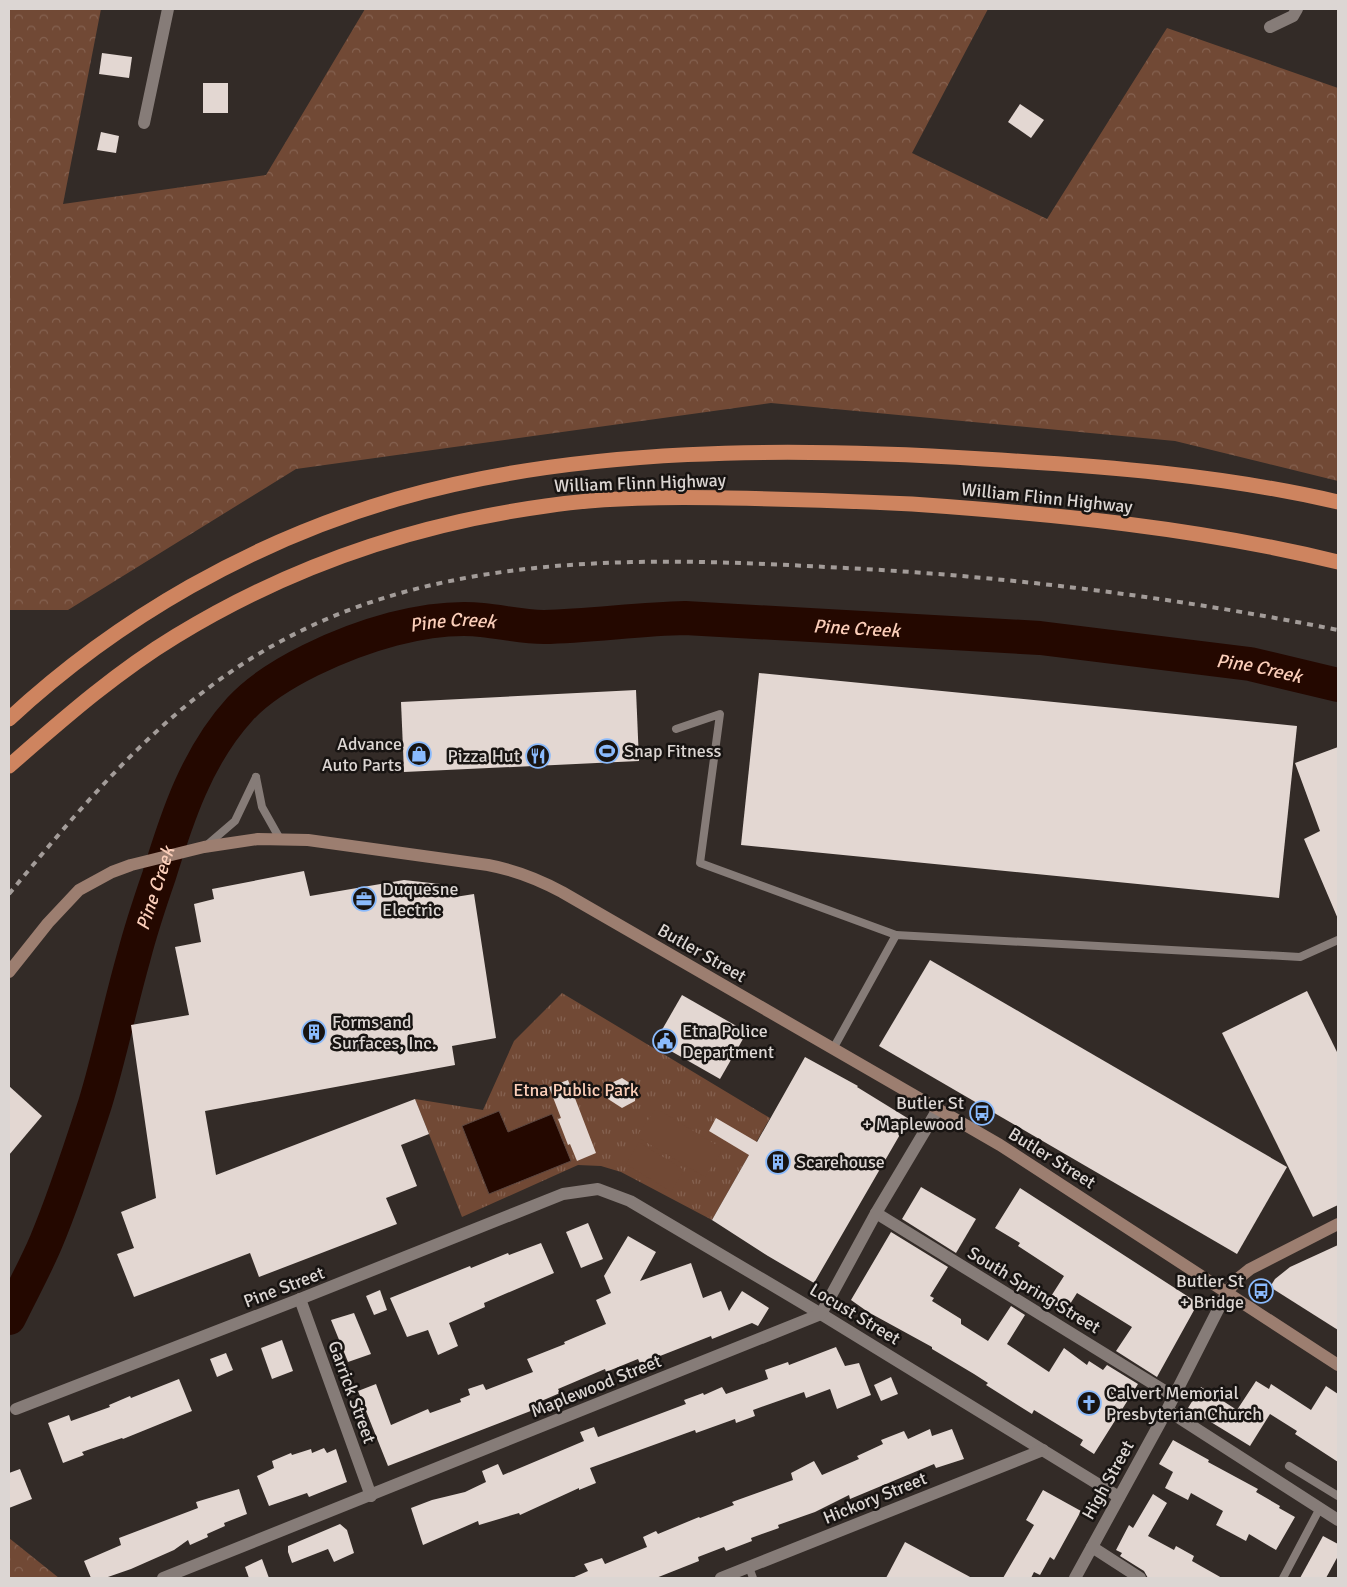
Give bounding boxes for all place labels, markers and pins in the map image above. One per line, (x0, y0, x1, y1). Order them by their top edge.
place label: Advance Auto Parts (322, 733, 402, 776)
sports icon: Snap Fitness (594, 738, 620, 764)
place label: Snap Fitness (624, 740, 722, 762)
shop icon: Advance Auto Parts (406, 741, 432, 767)
restaurant icon: Pizza Hut (525, 743, 551, 769)
place label: Pizza Hut (447, 745, 520, 767)
place label: Duquesne Electric (382, 878, 459, 921)
office icon: Duquesne Electric (351, 886, 377, 912)
place label: Forms and Surfaces, Inc. (332, 1011, 436, 1054)
building icon: Forms and Surfaces, Inc. (301, 1019, 327, 1045)
place label: Etna Police Department (682, 1020, 774, 1063)
public building icon: Etna Police Department (652, 1028, 678, 1054)
place label: Butler St + Maplewood (862, 1092, 964, 1135)
bus stop icon: Butler St + Maplewood (969, 1100, 995, 1126)
building icon: Scarehouse (765, 1149, 791, 1175)
place label: Scarehouse (796, 1151, 885, 1173)
place label: Butler St + Bridge (1176, 1270, 1244, 1313)
bus stop icon: Butler St + Bridge (1248, 1278, 1274, 1304)
place label: Calvert Memorial Presbyterian Church (1106, 1382, 1262, 1425)
church icon: Calvert Memorial Presbyterian Church (1076, 1390, 1102, 1416)

